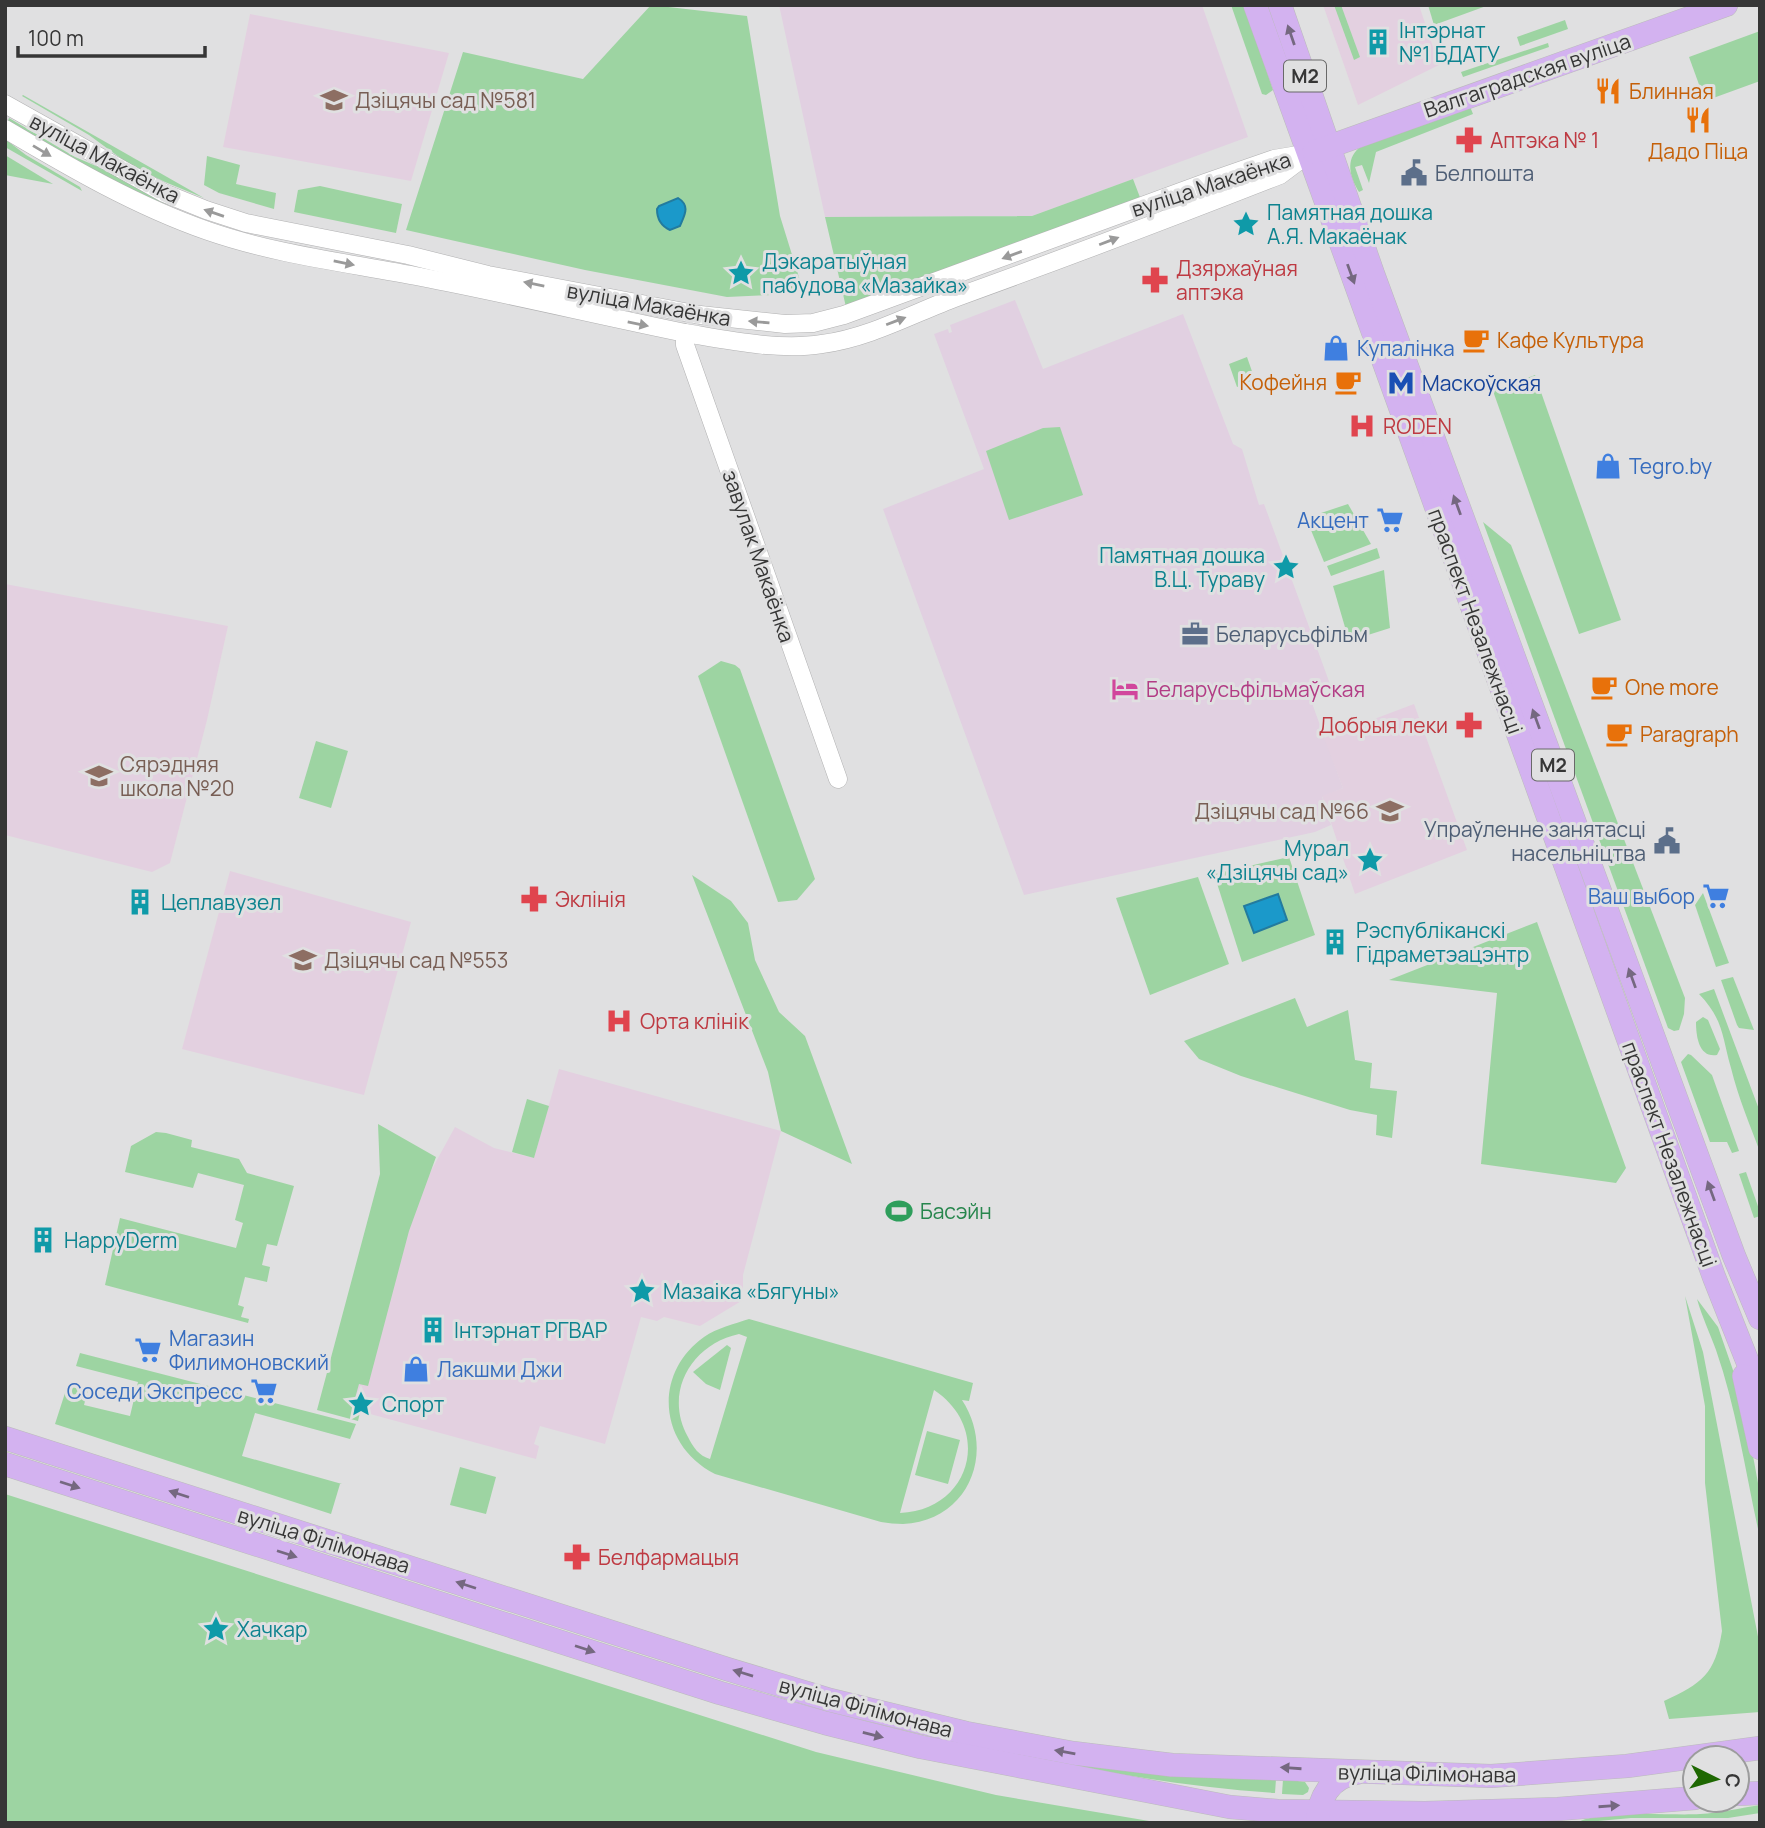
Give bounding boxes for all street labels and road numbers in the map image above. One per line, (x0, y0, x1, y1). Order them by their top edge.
street label: Валгаградская вуліца (1420, 26, 1634, 124)
road number: М2 (1284, 60, 1326, 92)
street label: вуліца Макаёнка (25, 107, 185, 209)
street label: вуліца Макаёнка (1128, 145, 1294, 223)
street label: вуліца Макаёнка (565, 276, 733, 332)
street label: завулак Макаёнка (716, 466, 802, 646)
street label: праспект Незалежнасці (1422, 504, 1530, 738)
road number: М2 (1532, 750, 1574, 780)
street label: праспект Незалежнасці (1616, 1037, 1724, 1271)
street label: вуліца Філімонава (235, 1501, 413, 1579)
street label: вуліца Філімонава (776, 1670, 956, 1744)
street label: вуліца Філімонава (1338, 1757, 1516, 1789)

